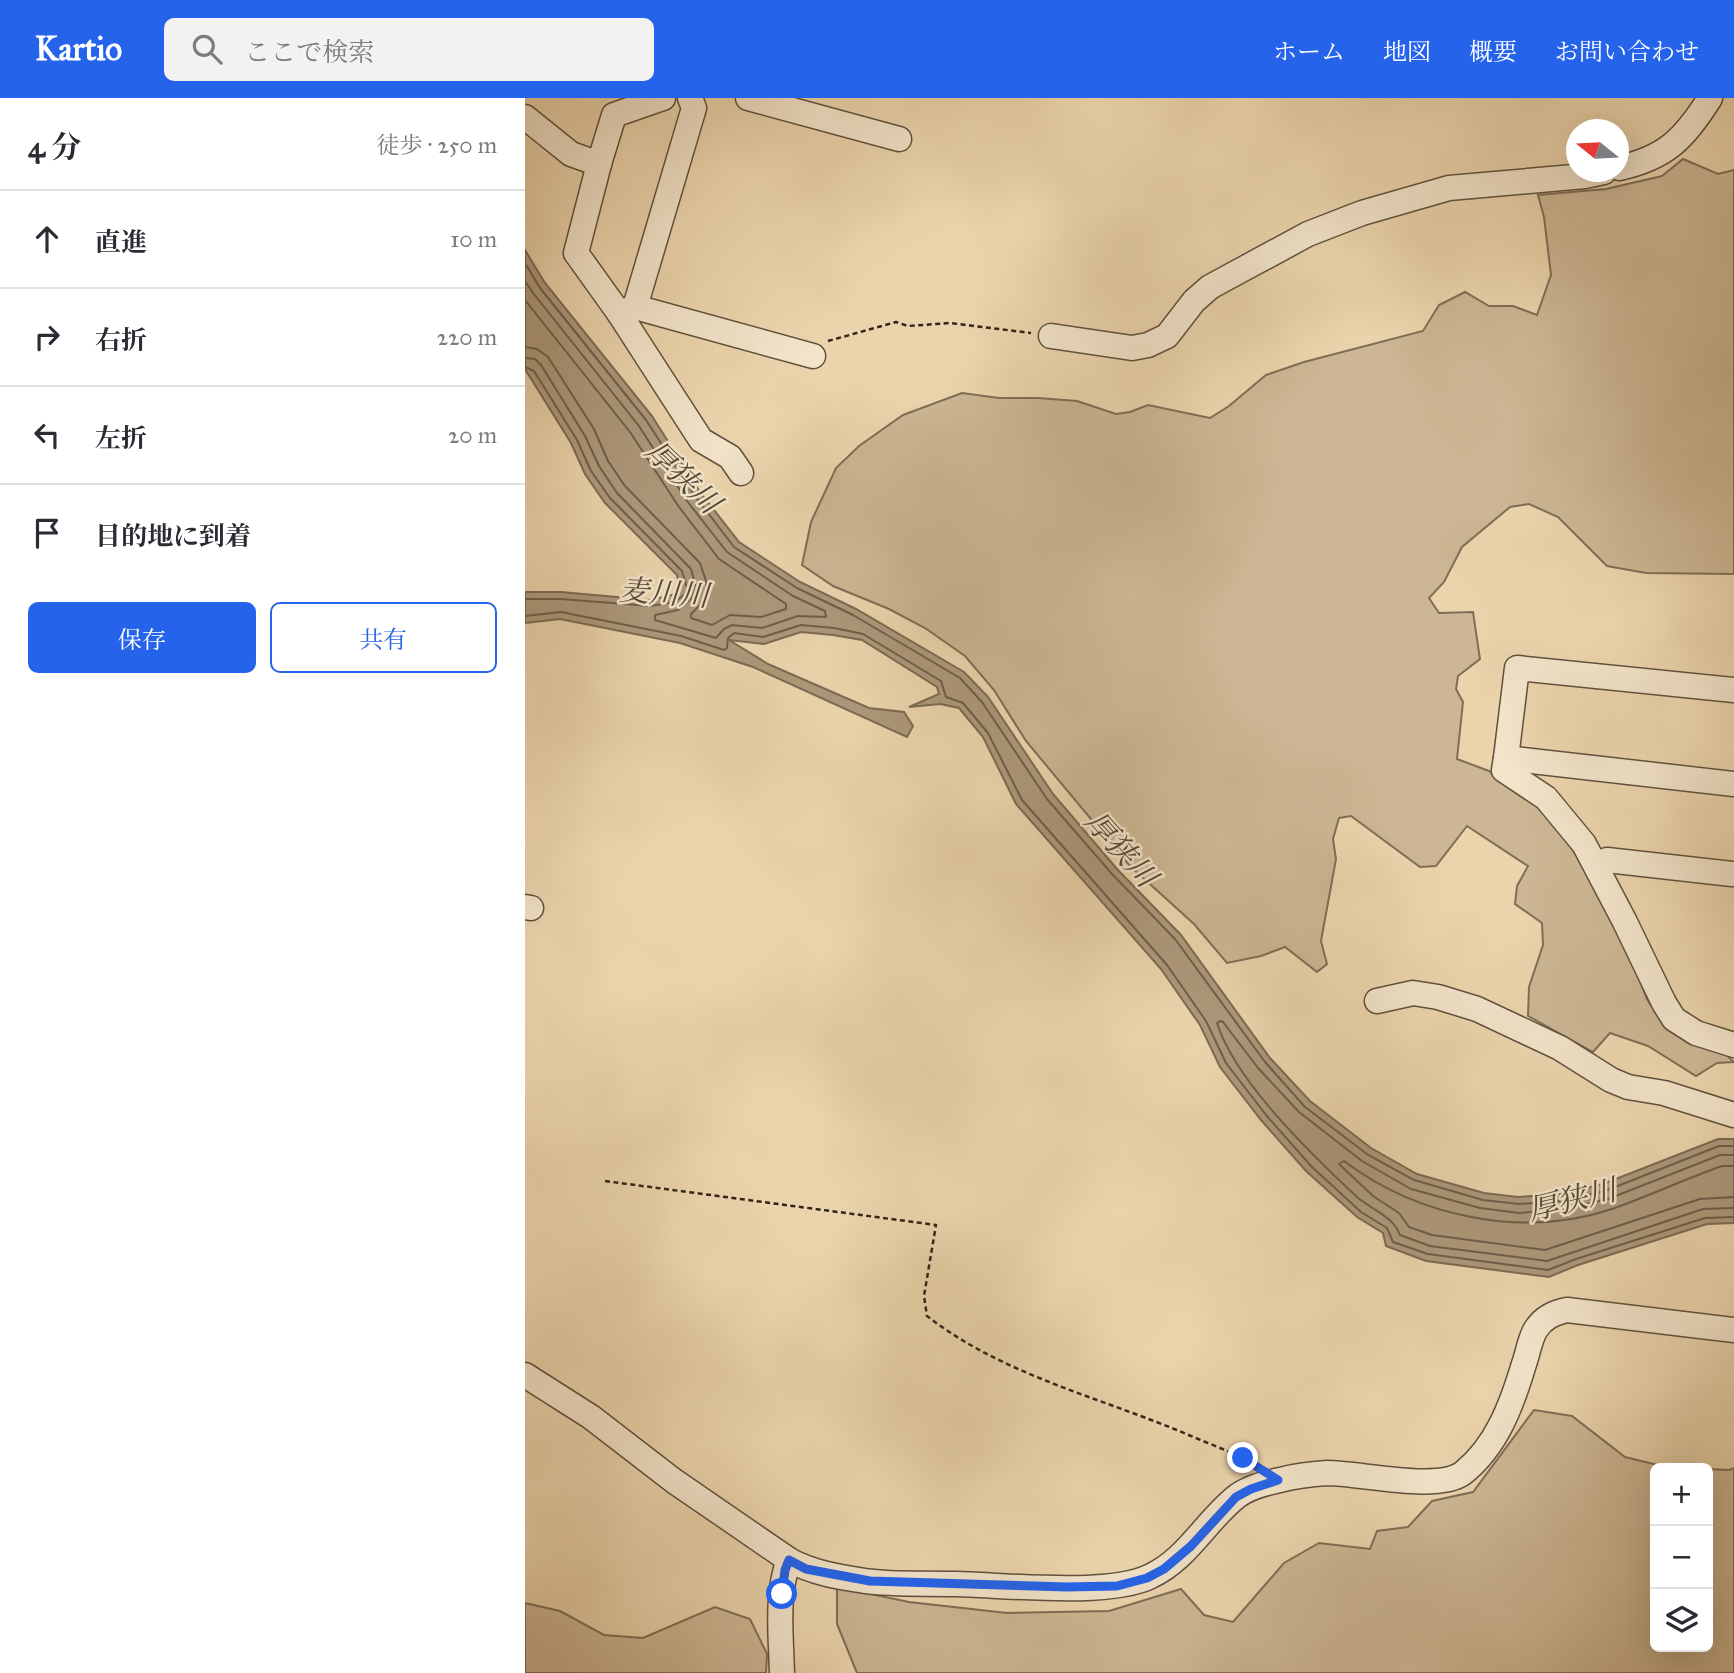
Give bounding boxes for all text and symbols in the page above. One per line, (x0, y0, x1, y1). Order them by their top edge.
search box (164, 18, 654, 81)
text: Kartio (35, 29, 122, 69)
icon: search (188, 30, 226, 68)
text: ここで検索 (244, 36, 374, 68)
text: ホーム (1273, 37, 1345, 67)
text: 地図 (1383, 37, 1431, 67)
text: 概要 (1469, 37, 1517, 67)
text: お問い合わせ (1555, 37, 1699, 67)
north arrow (1566, 119, 1629, 182)
text: 4 分 (28, 129, 81, 165)
text: 徒歩 · 250 m (377, 131, 497, 159)
icon: ahead (28, 220, 66, 258)
text: 10 m (450, 225, 497, 253)
text: 直進 (95, 226, 147, 258)
icon: right (28, 318, 66, 356)
text: 220 m (437, 323, 497, 351)
text: 右折 (95, 324, 147, 356)
icon: left (28, 416, 66, 454)
text: 20 m (448, 421, 497, 449)
text: 左折 (95, 422, 147, 454)
water label: 厚狭川 (638, 433, 730, 523)
icon: arrive (28, 514, 66, 552)
text: 目的地に到着 (95, 520, 251, 552)
water label: 麦川川 (618, 572, 713, 614)
button: 保存 (28, 602, 256, 673)
button: 共有 (270, 602, 497, 673)
water label: 厚狭川 (1078, 804, 1166, 897)
water label: 厚狭川 (1524, 1171, 1623, 1228)
route end (1227, 1442, 1258, 1473)
map controls (1650, 1463, 1713, 1652)
button: + (1650, 1463, 1713, 1526)
button: − (1650, 1526, 1713, 1589)
route start (766, 1578, 797, 1609)
button: layers (1650, 1589, 1713, 1652)

